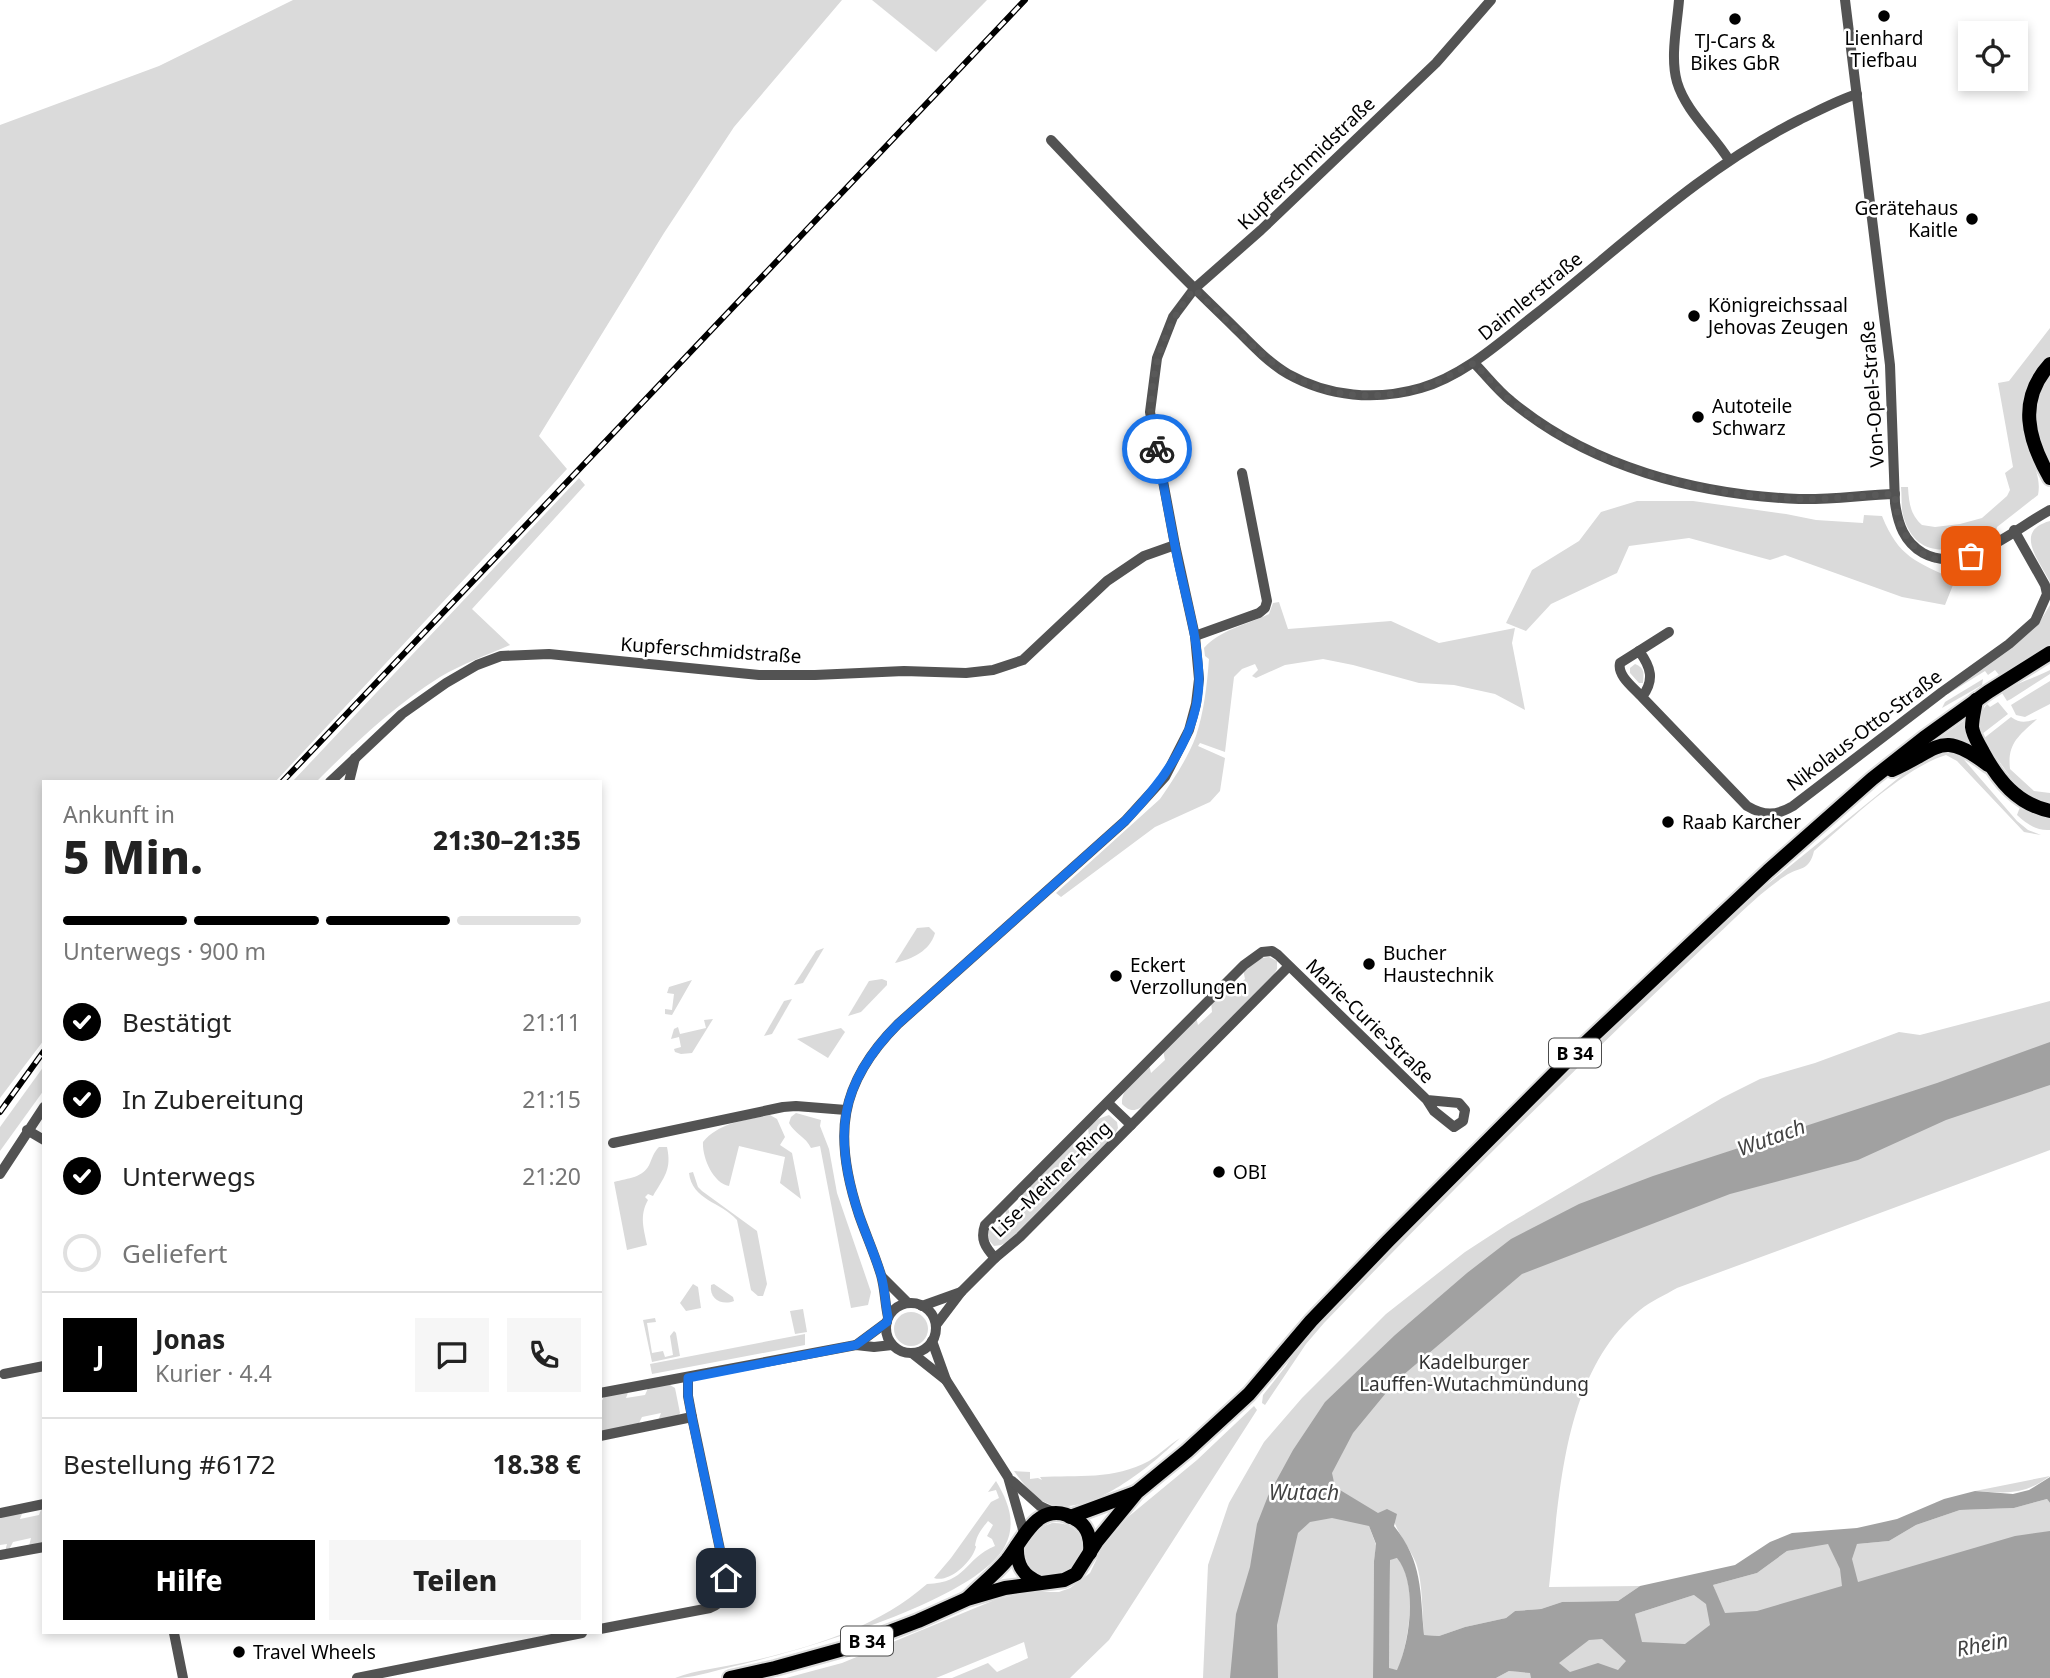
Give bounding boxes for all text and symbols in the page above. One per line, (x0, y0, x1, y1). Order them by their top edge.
marker: Lienhard Tiefbau (1876, 8, 1892, 24)
marker: TJ-Cars & Bikes GbR (1727, 11, 1743, 27)
map controls (1958, 21, 2028, 91)
button: locate (1958, 21, 2028, 91)
place label: Lienhard Tiefbau (1845, 25, 1923, 73)
place label: TJ-Cars & Bikes GbR (1690, 28, 1780, 76)
street label: Kupferschmidstraße (1232, 91, 1380, 235)
place label: Gerätehaus Kaitle (1855, 195, 1958, 243)
marker: Gerätehaus Kaitle (1964, 211, 1980, 227)
street label: Daimlerstraße (1472, 246, 1588, 346)
place label: Königreichssaal Jehovas Zeugen (1706, 292, 1849, 340)
marker: Königreichssaal Jehovas Zeugen (1686, 308, 1702, 324)
street label: Von-Opel-Straße (1854, 320, 1890, 468)
place label: Autoteile Schwarz (1712, 393, 1792, 441)
marker: Autoteile Schwarz (1690, 409, 1706, 425)
courier (1122, 414, 1192, 484)
icon: bike (1138, 430, 1176, 468)
pin (1941, 526, 2001, 586)
icon: bag (1952, 537, 1990, 575)
street label: Kupferschmidstraße (620, 631, 802, 669)
street label: Nikolaus-Otto-Straße (1781, 663, 1947, 797)
text: Ankunft in (63, 798, 175, 830)
place label: Raab Karcher (1682, 809, 1801, 835)
marker: Raab Karcher (1660, 814, 1676, 830)
text: 21:30–21:35 (433, 822, 581, 858)
text: 5 Min. (63, 825, 203, 887)
text: Unterwegs · 900 m (63, 935, 266, 967)
place label: Bucher Haustechnik (1383, 940, 1494, 988)
place label: Eckert Verzollungen (1130, 952, 1247, 1000)
street label: Marie-Curie-Straße (1300, 953, 1440, 1089)
marker: Bucher Haustechnik (1361, 956, 1377, 972)
marker: Eckert Verzollungen (1108, 968, 1124, 984)
icon: check (63, 1003, 101, 1041)
text: Bestätigt (122, 1004, 231, 1040)
text: 21:11 (522, 1006, 581, 1038)
road number: B 34 (1549, 1038, 1601, 1068)
icon: check (63, 1080, 101, 1118)
text: In Zubereitung (122, 1081, 304, 1117)
text: 21:15 (522, 1083, 581, 1115)
water label: Wutach (1733, 1112, 1809, 1162)
street label: Lise-Meitner-Ring (985, 1115, 1117, 1243)
icon: check (63, 1157, 101, 1195)
text: Unterwegs (122, 1158, 255, 1194)
place label: OBI (1233, 1159, 1267, 1185)
text: 21:20 (522, 1160, 581, 1192)
marker: OBI (1211, 1164, 1227, 1180)
text: Geliefert (122, 1235, 227, 1271)
button: chat (415, 1318, 489, 1392)
button: phone (507, 1318, 581, 1392)
text: Jonas (155, 1321, 225, 1357)
text: J (96, 1337, 104, 1373)
park label: Kadelburger Lauffen-Wutachmündung (1359, 1349, 1589, 1397)
text: Kurier · 4.4 (155, 1357, 272, 1389)
text: Bestellung #6172 (63, 1446, 276, 1482)
text: 18.38 € (493, 1446, 581, 1482)
water label: Wutach (1269, 1478, 1339, 1506)
button: Hilfe (63, 1540, 315, 1620)
button: Teilen (329, 1540, 581, 1620)
pin (696, 1548, 756, 1608)
icon: home (707, 1559, 745, 1597)
water label: Rhein (1954, 1625, 2010, 1663)
road number: B 34 (841, 1626, 893, 1656)
place label: Travel Wheels (253, 1639, 376, 1665)
marker: Travel Wheels (231, 1644, 247, 1660)

